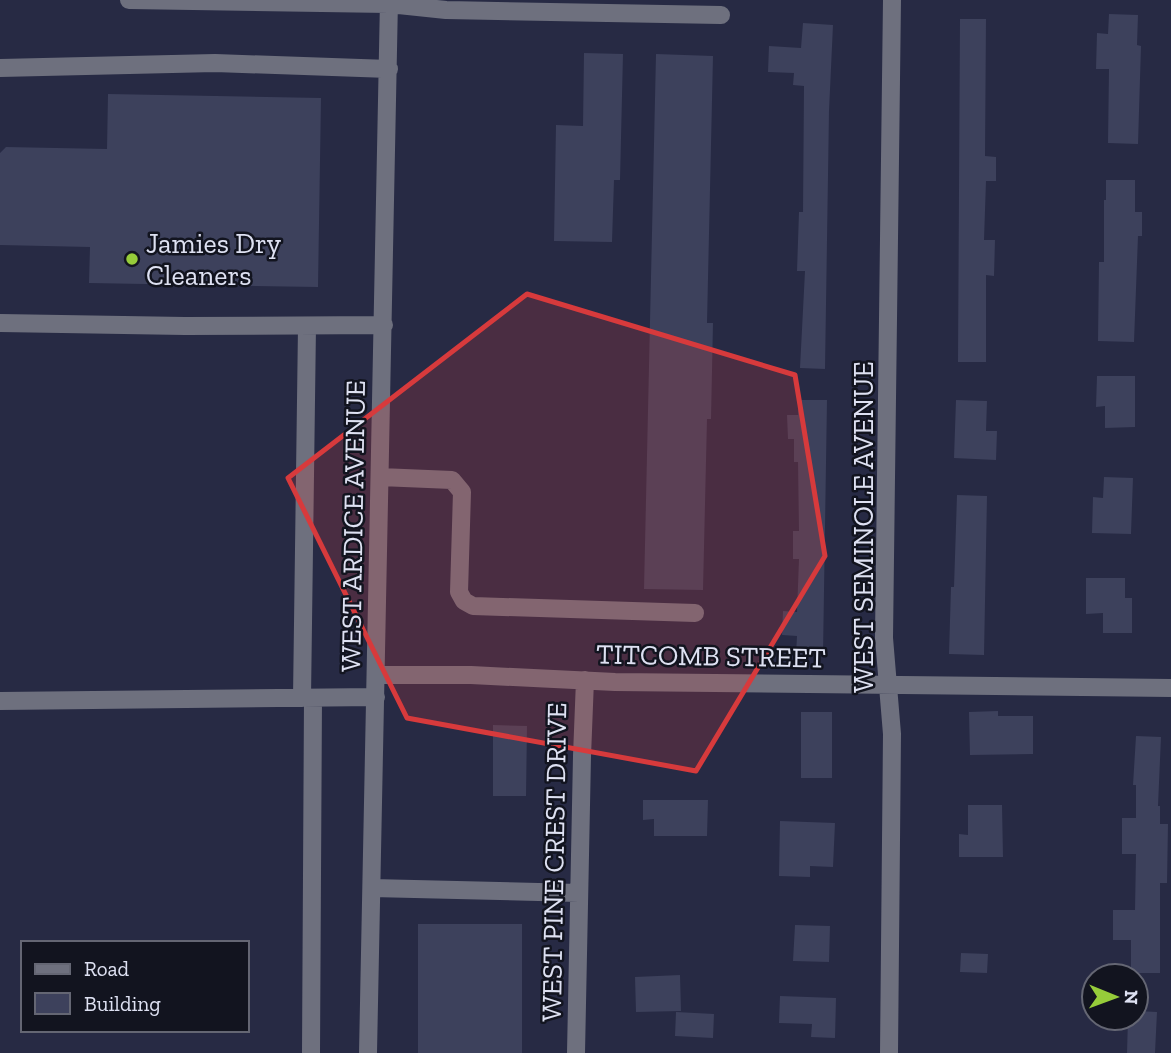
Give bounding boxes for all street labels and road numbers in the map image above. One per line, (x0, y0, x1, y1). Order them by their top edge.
street label: WEST SEMINOLE AVENUE (847, 361, 880, 693)
street label: WEST ARDICE AVENUE (334, 380, 372, 672)
street label: TITCOMB STREET (596, 637, 826, 675)
street label: WEST PINE CREST DRIVE (535, 702, 573, 1022)

